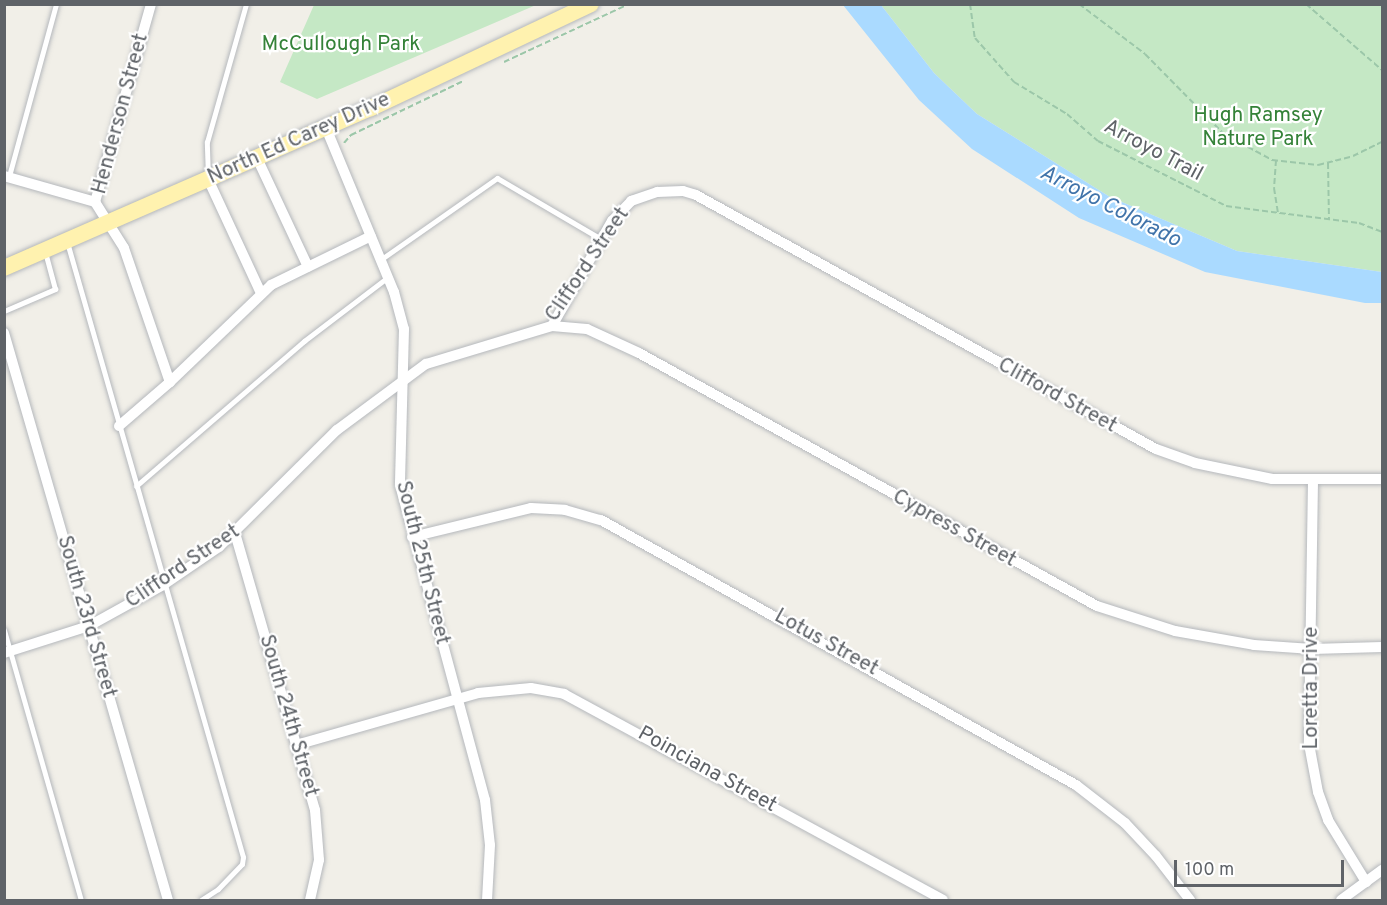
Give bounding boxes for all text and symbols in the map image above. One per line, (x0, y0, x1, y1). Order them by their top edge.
street label: Henderson Street (87, 31, 155, 197)
park label: McCullough Park (262, 32, 420, 58)
street label: North Ed Carey Drive (204, 87, 394, 191)
park label: Hugh Ramsey Nature Park (1193, 103, 1323, 153)
street label: Arroyo Trail (1099, 114, 1207, 188)
water label: Arroyo Colorado (1035, 160, 1185, 254)
street label: Clifford Street (541, 203, 635, 327)
street label: Clifford Street (993, 353, 1121, 439)
street label: South 25th Street (389, 478, 455, 648)
street label: Cypress Street (888, 485, 1020, 573)
street label: Clifford Street (121, 520, 245, 614)
street label: South 23rd Street (51, 533, 121, 701)
street label: Lotus Street (770, 604, 882, 682)
street label: Loretta Drive (1299, 626, 1325, 750)
street label: South 24th Street (253, 632, 323, 800)
street label: Poinciana Street (633, 721, 781, 819)
scale bar (1177, 848, 1346, 886)
text: 100 m (1185, 859, 1234, 882)

